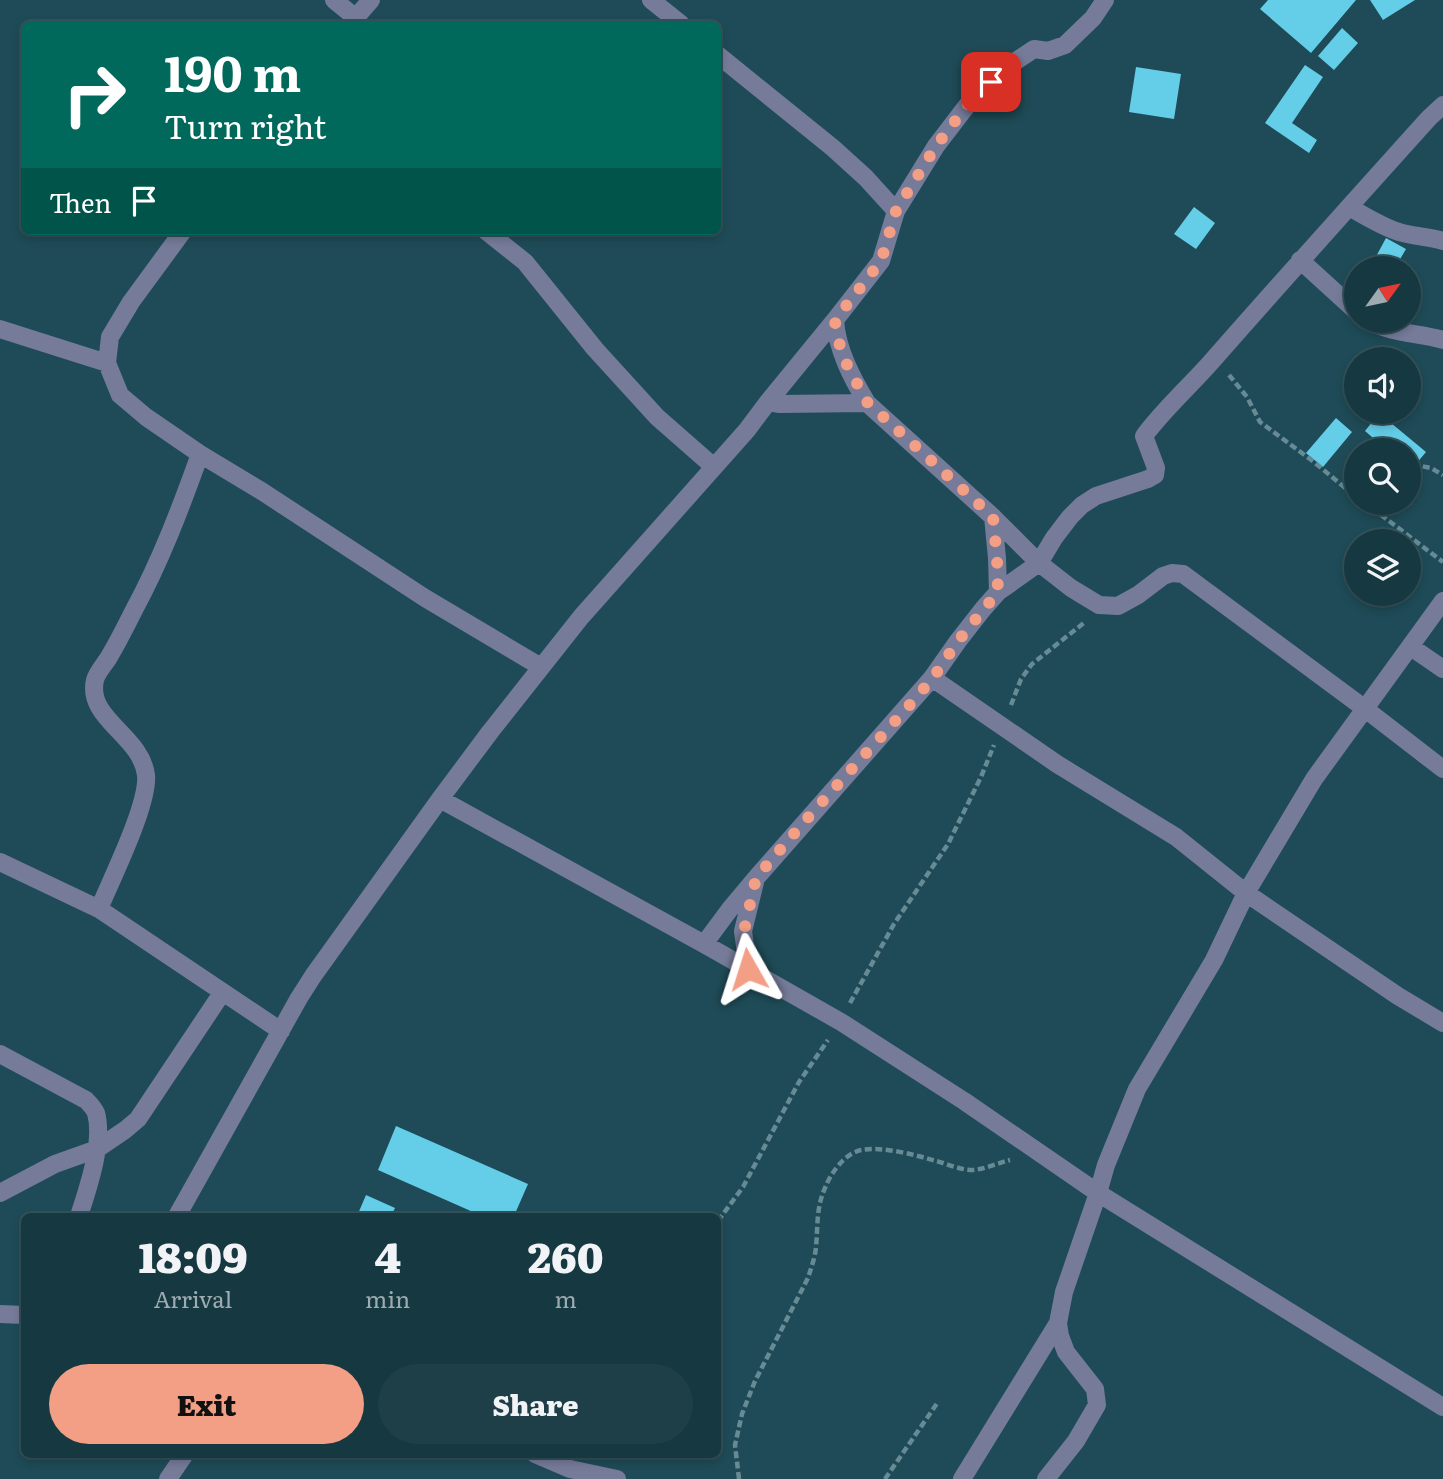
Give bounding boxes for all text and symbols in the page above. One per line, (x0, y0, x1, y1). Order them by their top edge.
text: 190 m (164, 34, 301, 107)
icon: right (49, 49, 140, 140)
pin (961, 52, 1021, 112)
icon: arrive (972, 63, 1010, 101)
text: Turn right (164, 101, 326, 149)
text: Then (49, 182, 111, 221)
icon: arrive (125, 182, 163, 220)
north arrow (1344, 256, 1421, 332)
map controls (1344, 256, 1421, 606)
button: sound (1344, 347, 1421, 424)
button: search (1344, 438, 1421, 515)
button: layers (1344, 529, 1421, 606)
position arrow (711, 932, 785, 1006)
text: 18:09 (138, 1224, 248, 1286)
text: 4 (374, 1224, 401, 1286)
text: 260 (528, 1224, 604, 1286)
text: Arrival (154, 1281, 232, 1315)
text: min (365, 1281, 410, 1315)
text: m (554, 1281, 577, 1315)
button: Exit (49, 1364, 364, 1444)
button: Share (378, 1364, 693, 1444)

